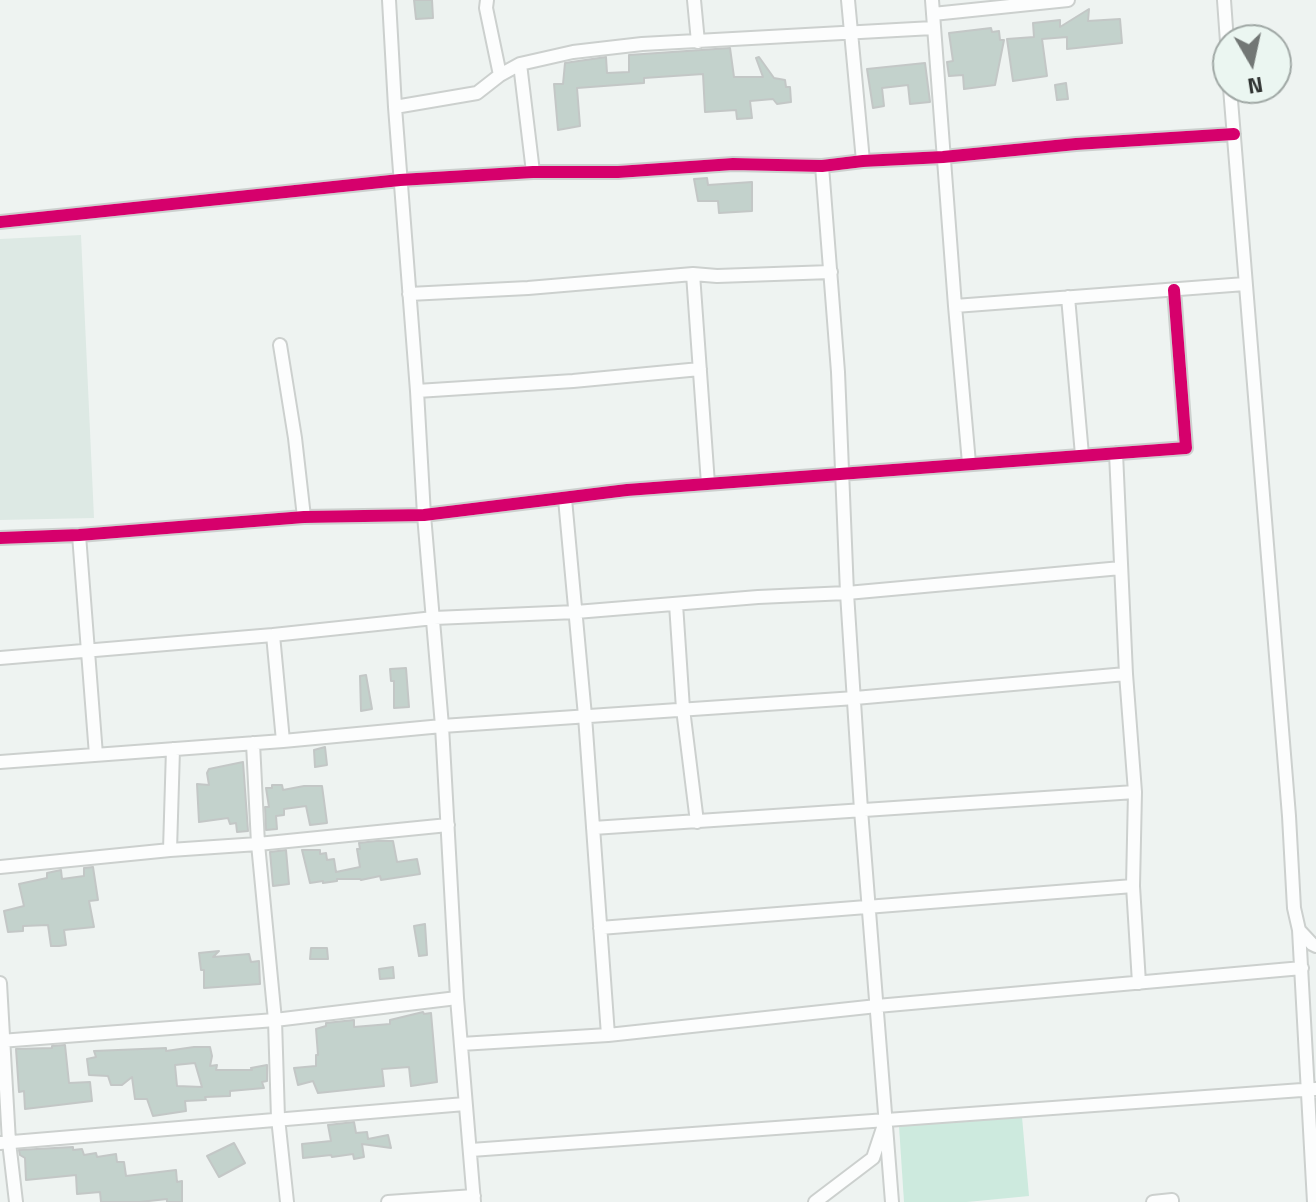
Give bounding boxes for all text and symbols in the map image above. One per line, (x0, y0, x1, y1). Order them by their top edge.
north arrow (1212, 24, 1292, 104)
text: N (1245, 68, 1266, 104)

